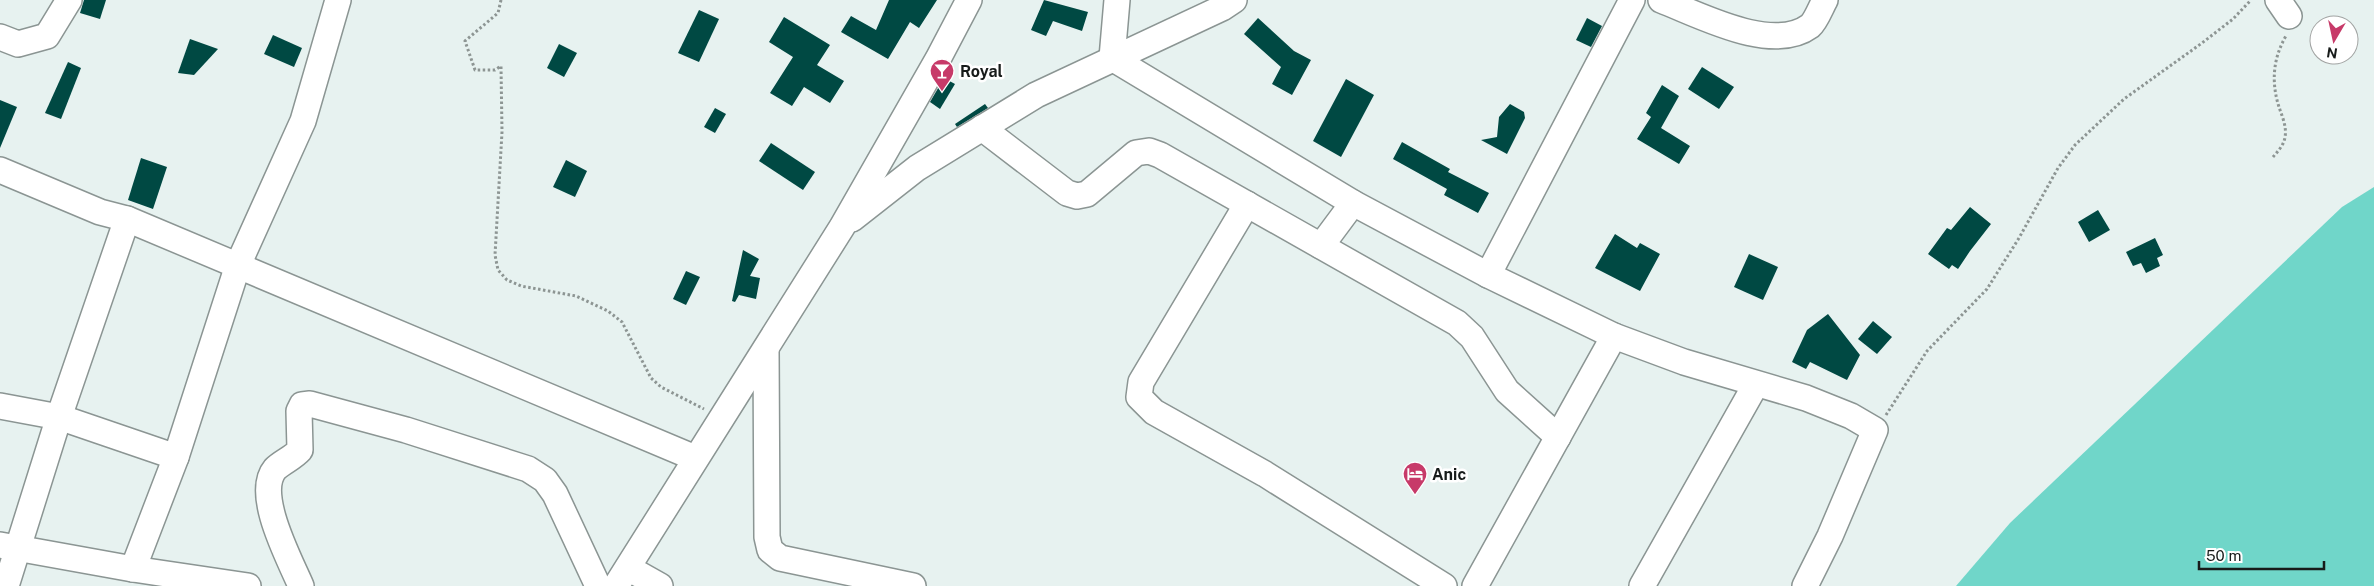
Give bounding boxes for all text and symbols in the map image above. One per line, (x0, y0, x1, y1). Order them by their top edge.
north arrow (2309, 15, 2359, 65)
text: N (2325, 44, 2339, 62)
bar icon: Royal (929, 58, 955, 92)
place label: Royal (960, 62, 1003, 81)
hotel icon: Anic (1402, 461, 1428, 495)
place label: Anic (1432, 465, 1466, 484)
scale bar (2199, 538, 2324, 570)
text: 50 m (2206, 547, 2241, 564)

